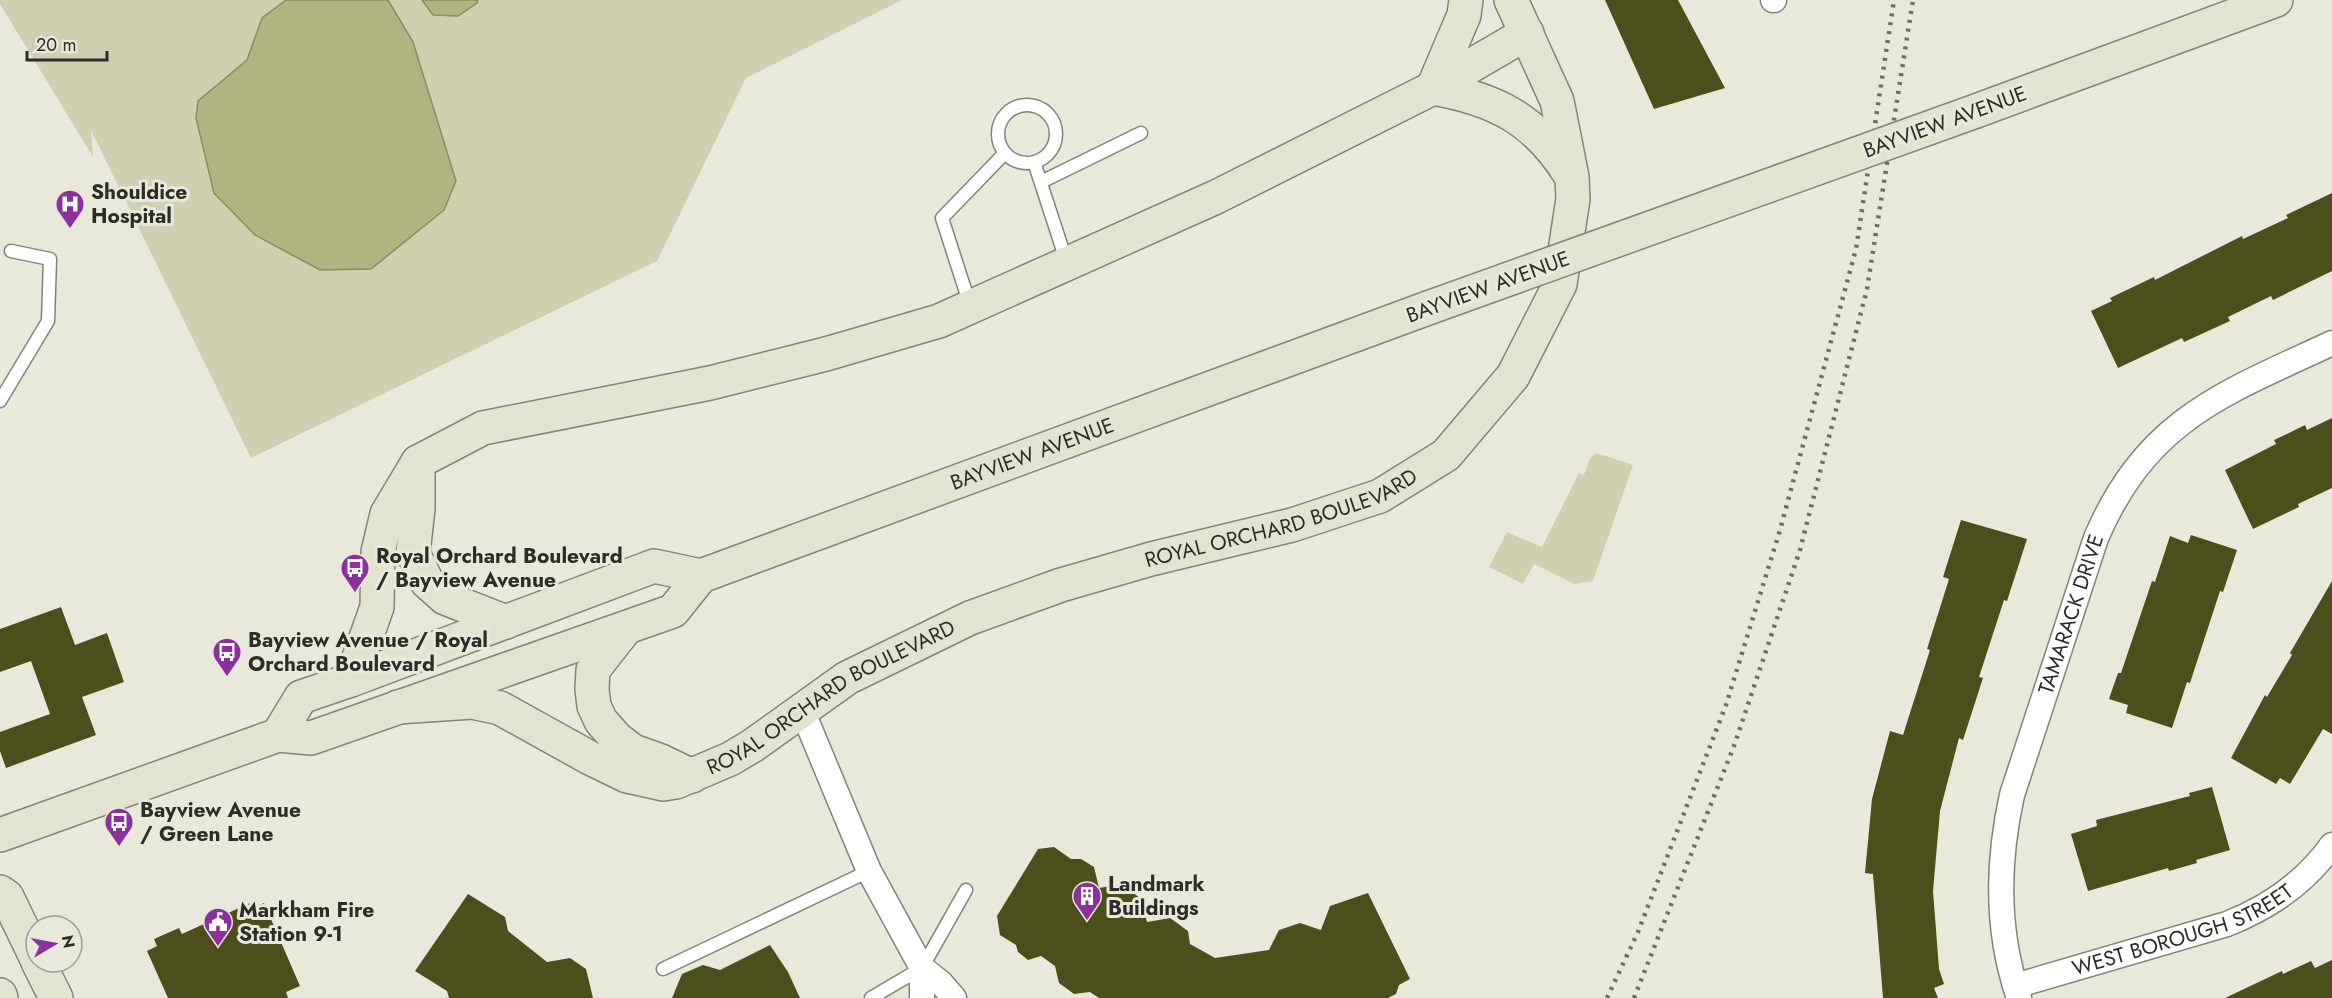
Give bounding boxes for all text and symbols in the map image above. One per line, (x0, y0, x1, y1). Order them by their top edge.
scale bar (27, 24, 106, 62)
text: 20 m (36, 32, 76, 58)
street label: BAYVIEW AVENUE (1859, 78, 2031, 166)
place label: Shouldice Hospital (91, 177, 187, 231)
hospital icon: Shouldice Hospital (54, 188, 86, 230)
street label: BAYVIEW AVENUE (1402, 243, 1574, 331)
street label: BAYVIEW AVENUE (946, 410, 1118, 498)
street label: ROYAL ORCHARD BOULEVARD (1141, 461, 1423, 575)
street label: TAMARACK DRIVE (2031, 530, 2111, 698)
place label: Royal Orchard Boulevard / Bayview Avenue (376, 541, 623, 595)
bus stop icon: Royal Orchard Boulevard / Bayview Avenue (339, 552, 371, 594)
street label: ROYAL ORCHARD BOULEVARD (702, 613, 960, 782)
place label: Bayview Avenue / Royal Orchard Boulevard (248, 625, 488, 679)
bus stop icon: Bayview Avenue / Royal Orchard Boulevard (211, 636, 243, 678)
place label: Bayview Avenue / Green Lane (140, 795, 301, 849)
bus stop icon: Bayview Avenue / Green Lane (103, 806, 135, 848)
place label: Landmark Buildings (1108, 869, 1205, 923)
street label: WEST BOROUGH STREET (2069, 877, 2300, 983)
building icon: Landmark Buildings (1071, 880, 1103, 922)
place label: Markham Fire Station 9-1 (239, 895, 374, 949)
public building icon: Markham Fire Station 9-1 (202, 906, 234, 948)
north arrow (24, 914, 84, 974)
text: N (56, 933, 81, 950)

